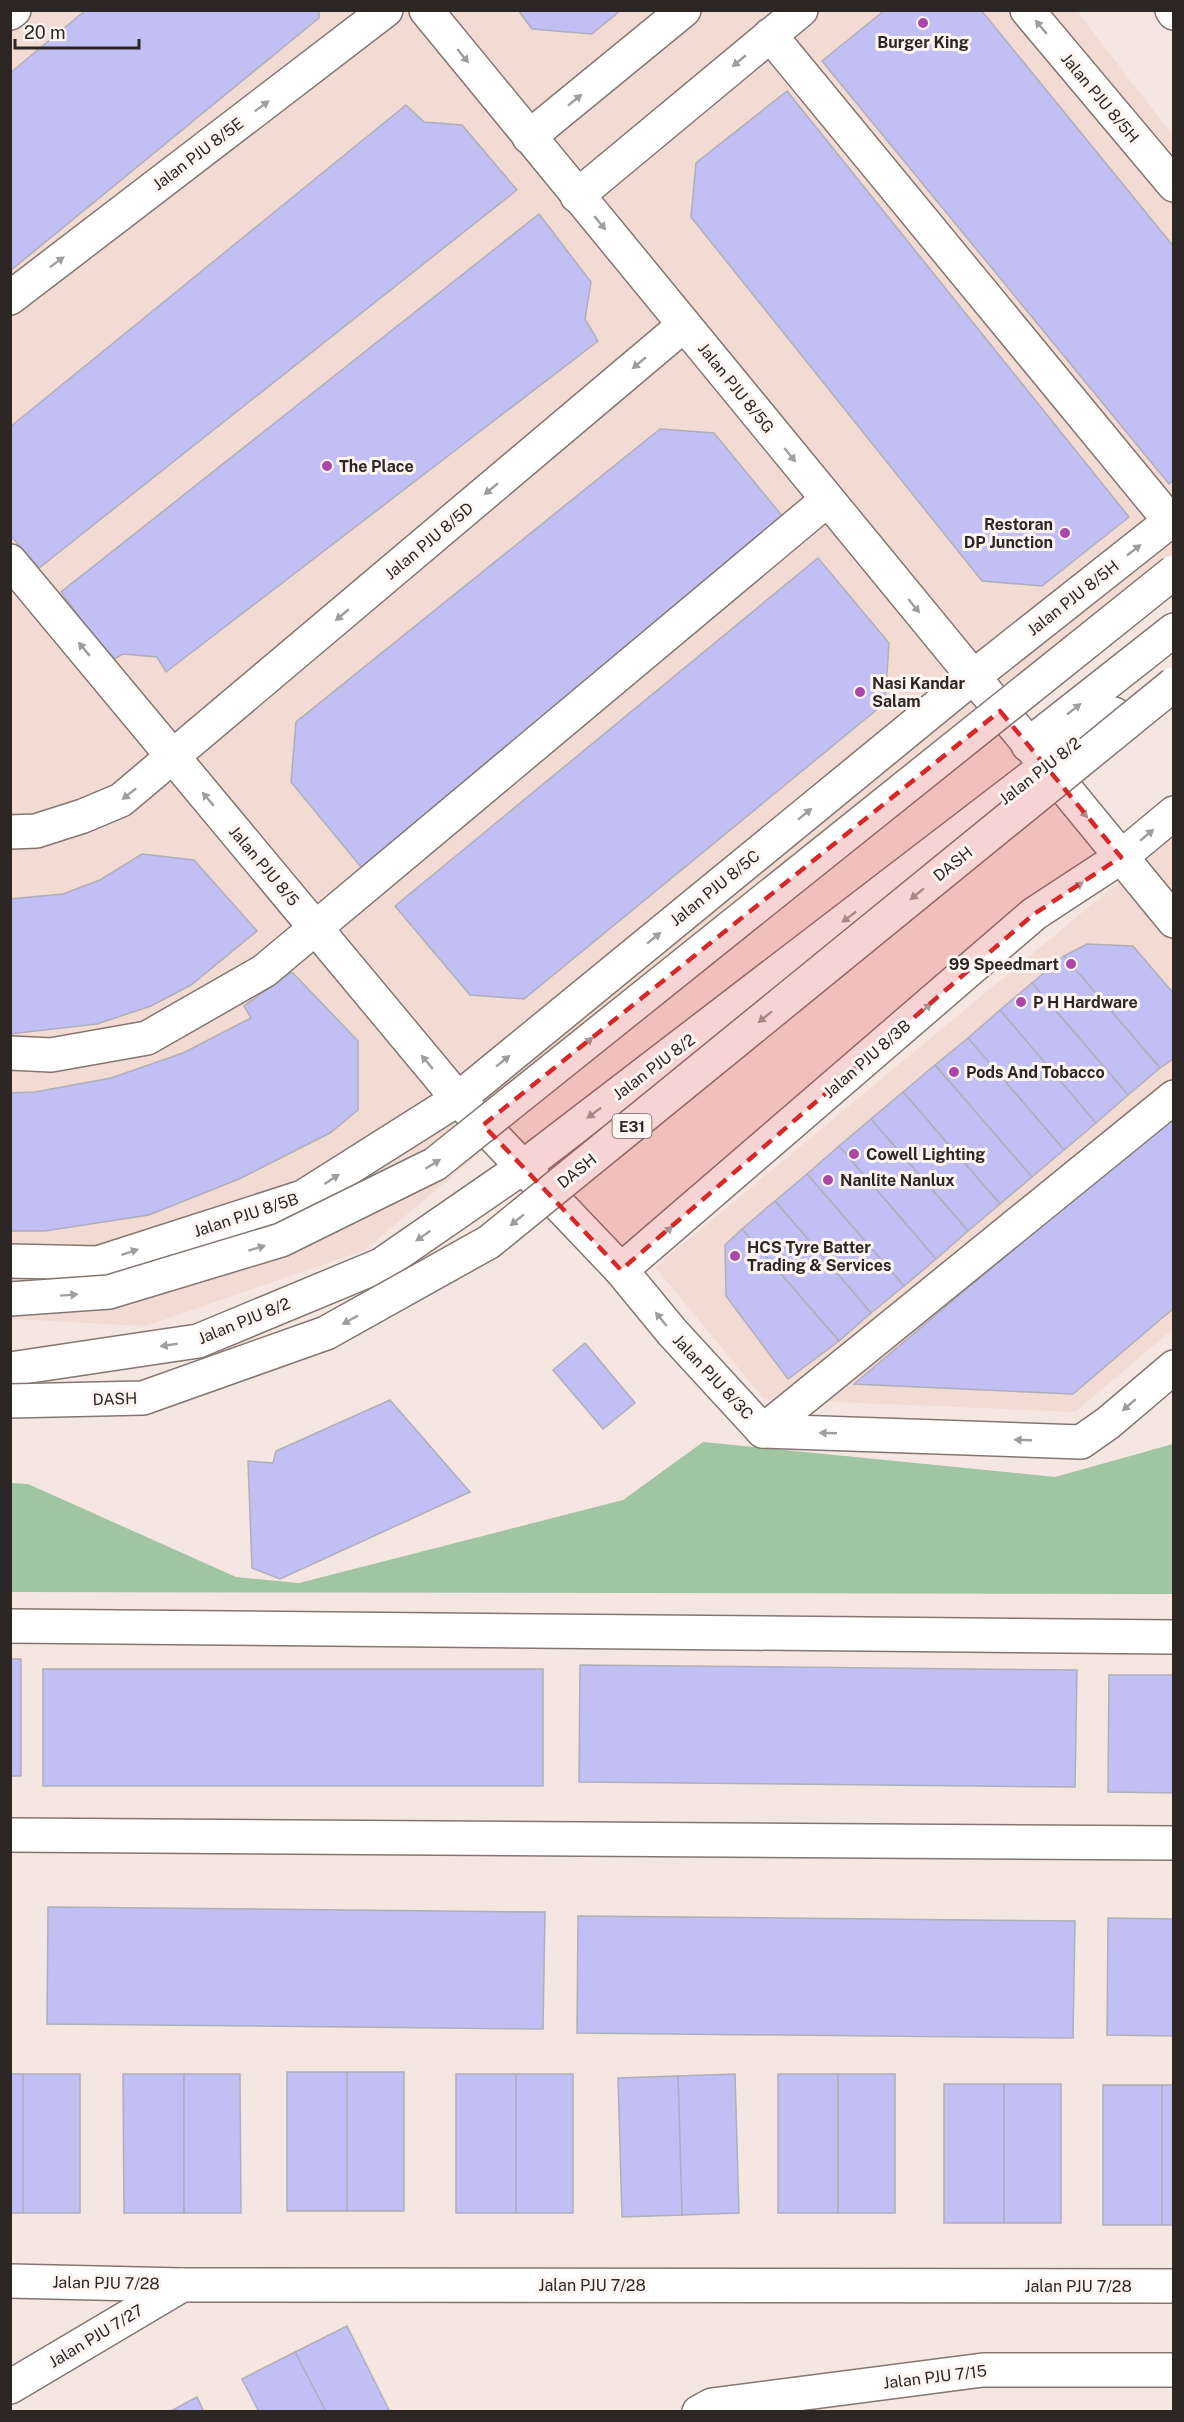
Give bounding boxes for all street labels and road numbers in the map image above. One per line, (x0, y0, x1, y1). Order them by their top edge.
street label: Jalan PJU 8/5H (1057, 49, 1143, 147)
street label: Jalan PJU 8/5E (149, 114, 247, 194)
street label: Jalan PJU 8/5G (694, 339, 778, 437)
street label: Jalan PJU 8/5D (381, 498, 477, 584)
street label: Jalan PJU 8/5H (1023, 556, 1123, 640)
street label: Jalan PJU 8/2 (996, 733, 1084, 809)
street label: Jalan PJU 8/5 (225, 822, 303, 910)
street label: DASH (930, 843, 976, 885)
street label: Jalan PJU 8/5C (666, 846, 764, 930)
street label: Jalan PJU 8/3B (820, 1016, 914, 1102)
street label: Jalan PJU 8/2 (609, 1030, 699, 1104)
road number: E31 (612, 1114, 652, 1138)
street label: DASH (554, 1150, 600, 1192)
street label: Jalan PJU 8/5B (191, 1189, 301, 1241)
street label: Jalan PJU 8/2 (195, 1294, 293, 1348)
street label: Jalan PJU 8/3C (669, 1330, 757, 1424)
street label: DASH (92, 1389, 138, 1409)
street label: Jalan PJU 7/28 (52, 2273, 160, 2293)
street label: Jalan PJU 7/28 (538, 2276, 646, 2295)
street label: Jalan PJU 7/28 (1024, 2277, 1132, 2296)
street label: Jalan PJU 7/27 (45, 2300, 147, 2372)
street label: Jalan PJU 7/15 (882, 2361, 988, 2393)

